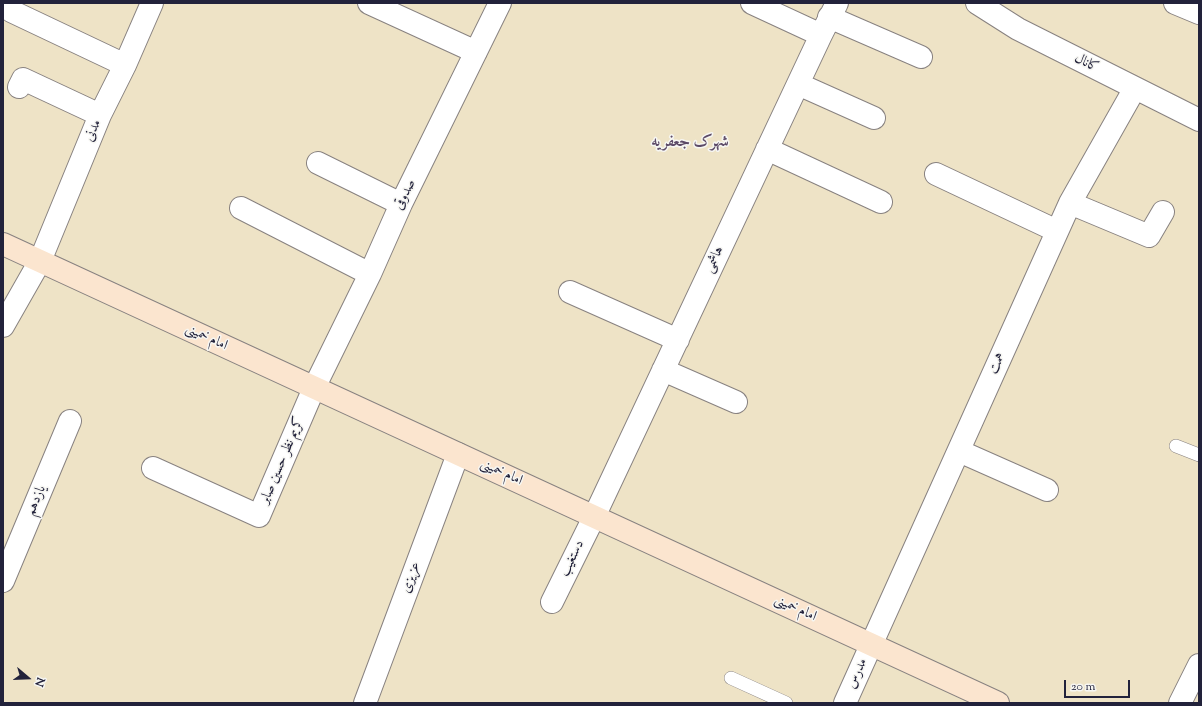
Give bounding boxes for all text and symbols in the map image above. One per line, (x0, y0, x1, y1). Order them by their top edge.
street label: کانال (1071, 51, 1101, 77)
street label: مدنی (82, 117, 106, 145)
district label: شهرک جعفریه (651, 133, 729, 153)
street label: صدوقی (391, 177, 421, 213)
street label: هاشمی (702, 244, 728, 276)
street label: امام خمینی (182, 321, 230, 355)
street label: همت (986, 351, 1010, 377)
street label: کریم نظر حسین صابر (257, 415, 309, 507)
street label: امام خمینی (477, 456, 525, 490)
street label: یازدهم (23, 483, 51, 519)
street label: دستغیب (557, 538, 589, 580)
street label: عزیزی (399, 560, 425, 596)
street label: امام خمینی (771, 592, 819, 626)
street label: مدرس (844, 656, 872, 692)
north arrow (8, 658, 48, 698)
scale bar (1066, 672, 1132, 698)
text: N (30, 675, 48, 689)
text: 20 m (1071, 678, 1095, 696)

